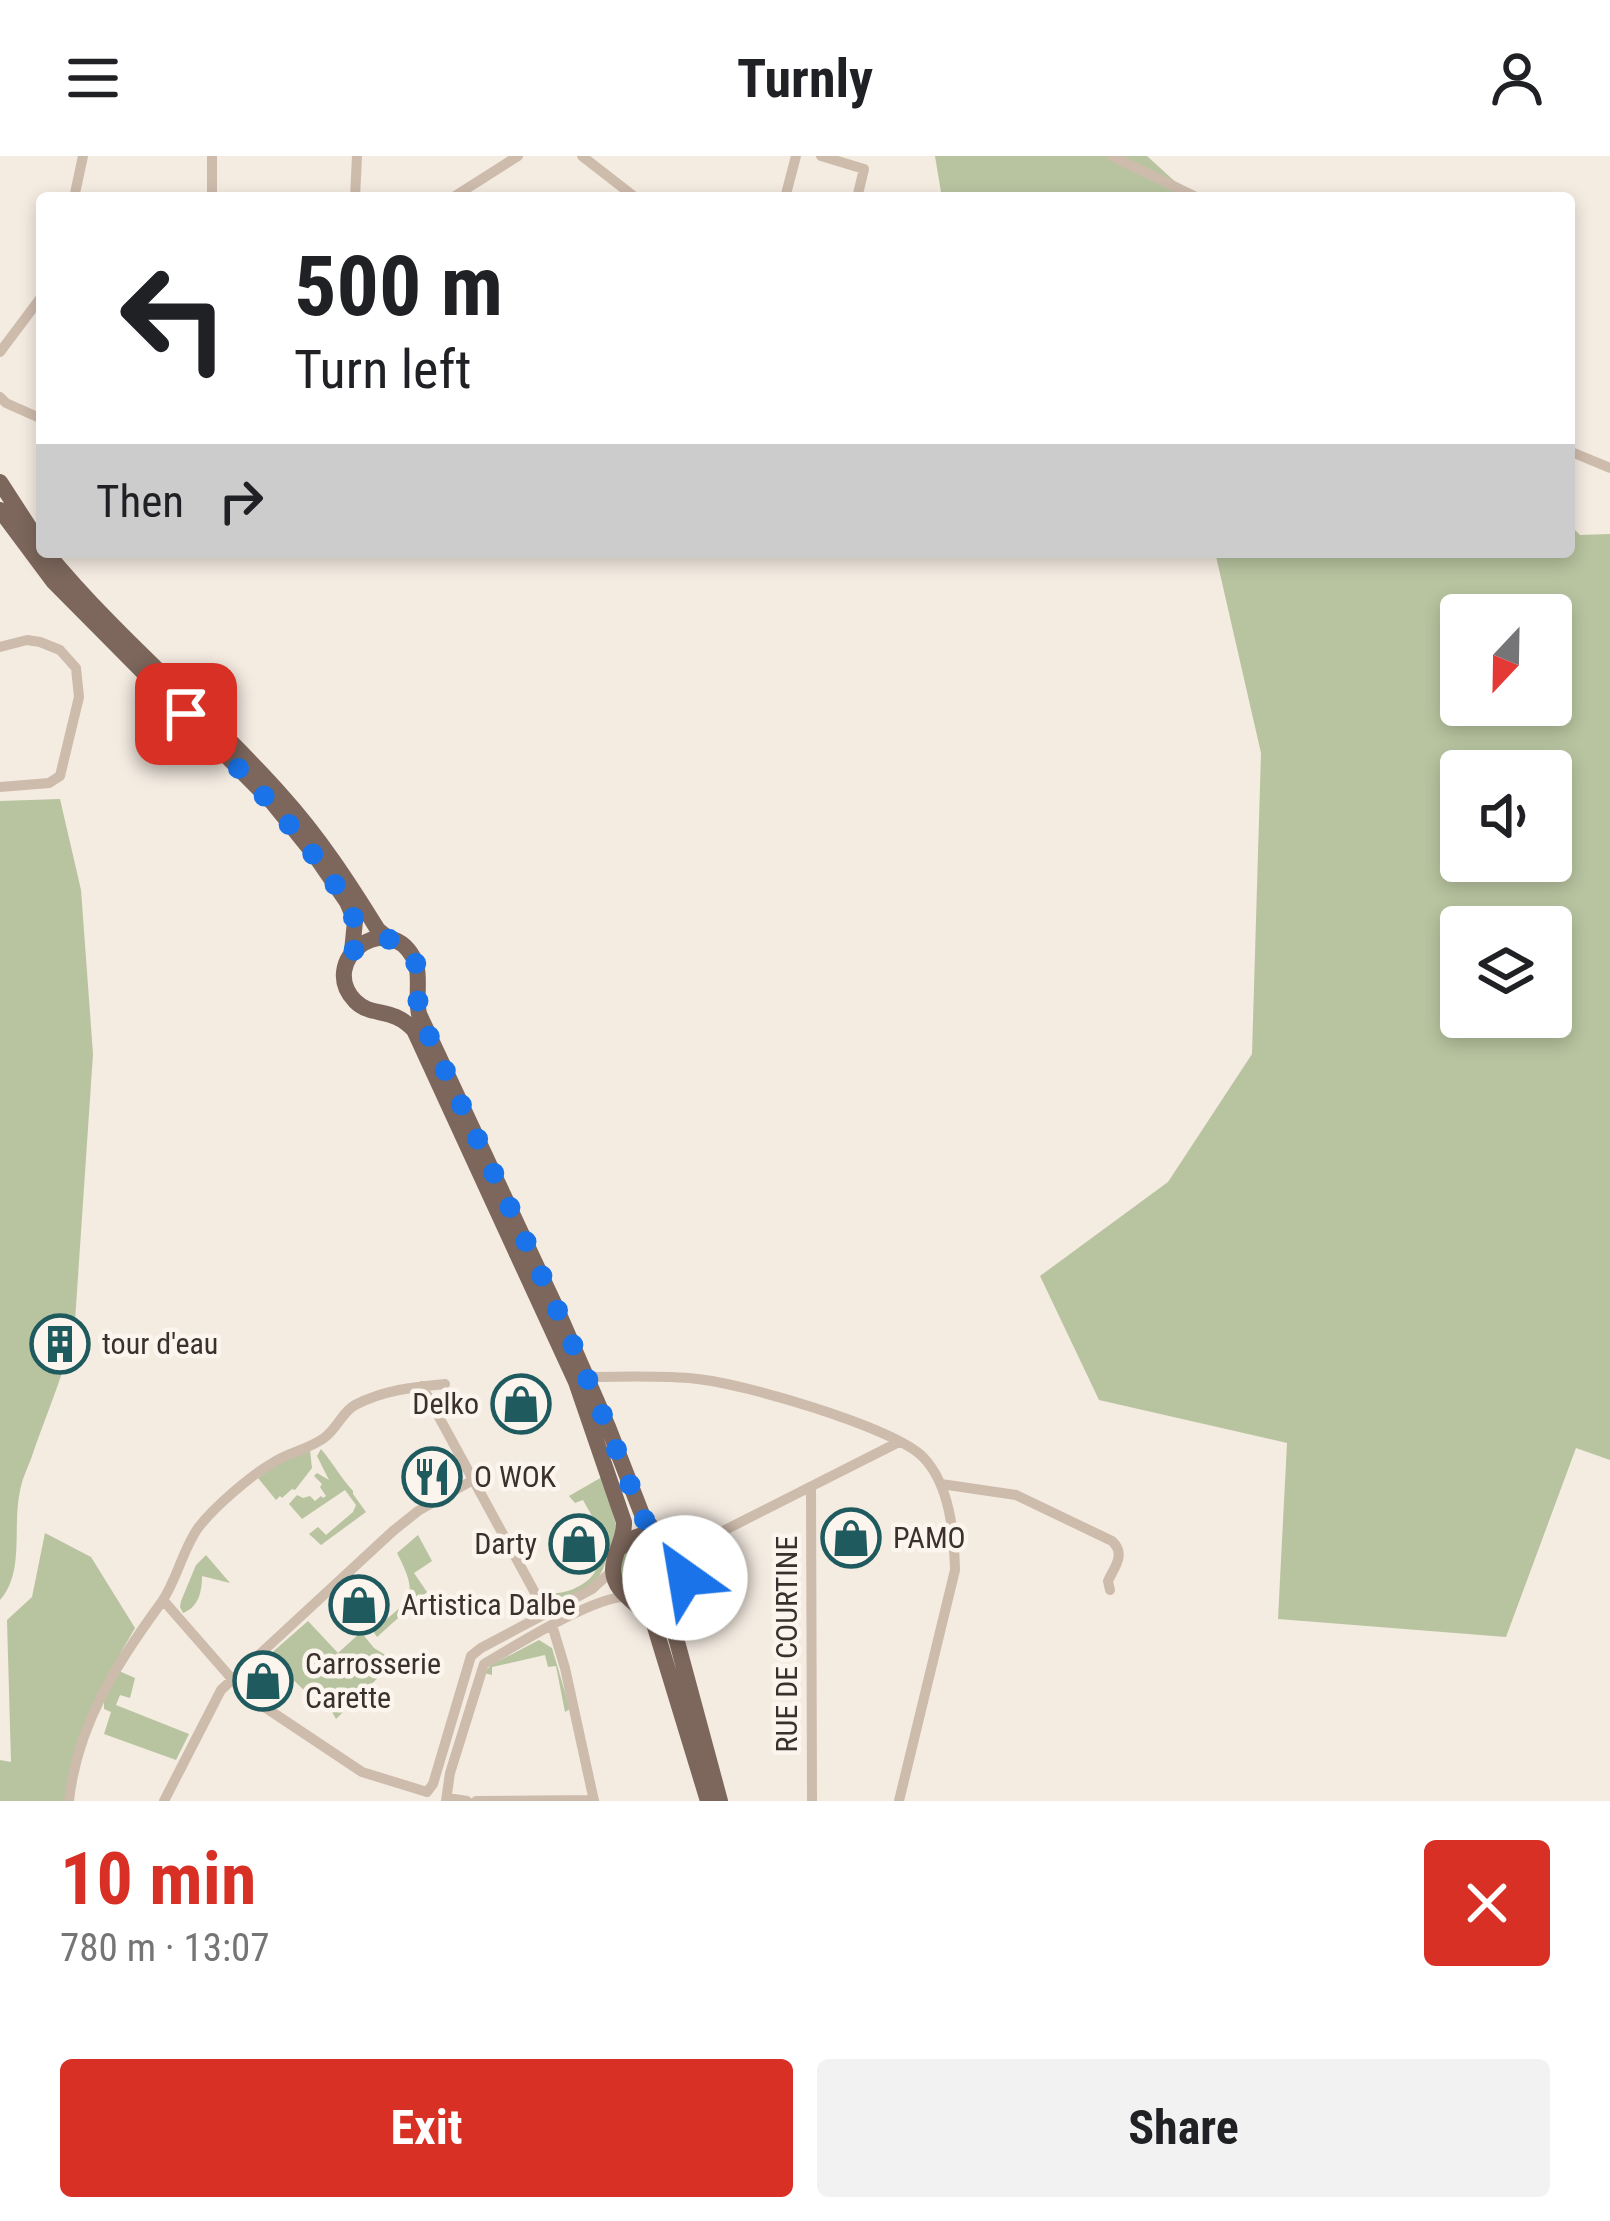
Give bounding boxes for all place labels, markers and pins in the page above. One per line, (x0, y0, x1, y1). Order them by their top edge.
pin (135, 663, 237, 765)
building icon: tour d'eau (29, 1313, 91, 1375)
place label: tour d'eau (102, 1326, 218, 1361)
shop icon: Delko (490, 1373, 552, 1435)
place label: Delko (412, 1386, 479, 1421)
restaurant icon: O WOK (401, 1446, 463, 1508)
place label: O WOK (474, 1459, 557, 1494)
shop icon: PAMO (820, 1507, 882, 1569)
shop icon: Darty (548, 1513, 610, 1575)
place label: PAMO (893, 1520, 966, 1555)
place label: Darty (474, 1526, 537, 1561)
shop icon: Artistica Dalbe (328, 1574, 390, 1636)
place label: Artistica Dalbe (401, 1587, 576, 1622)
place label: Carrosserie Carette (305, 1646, 441, 1715)
shop icon: Carrosserie Carette (232, 1650, 294, 1712)

